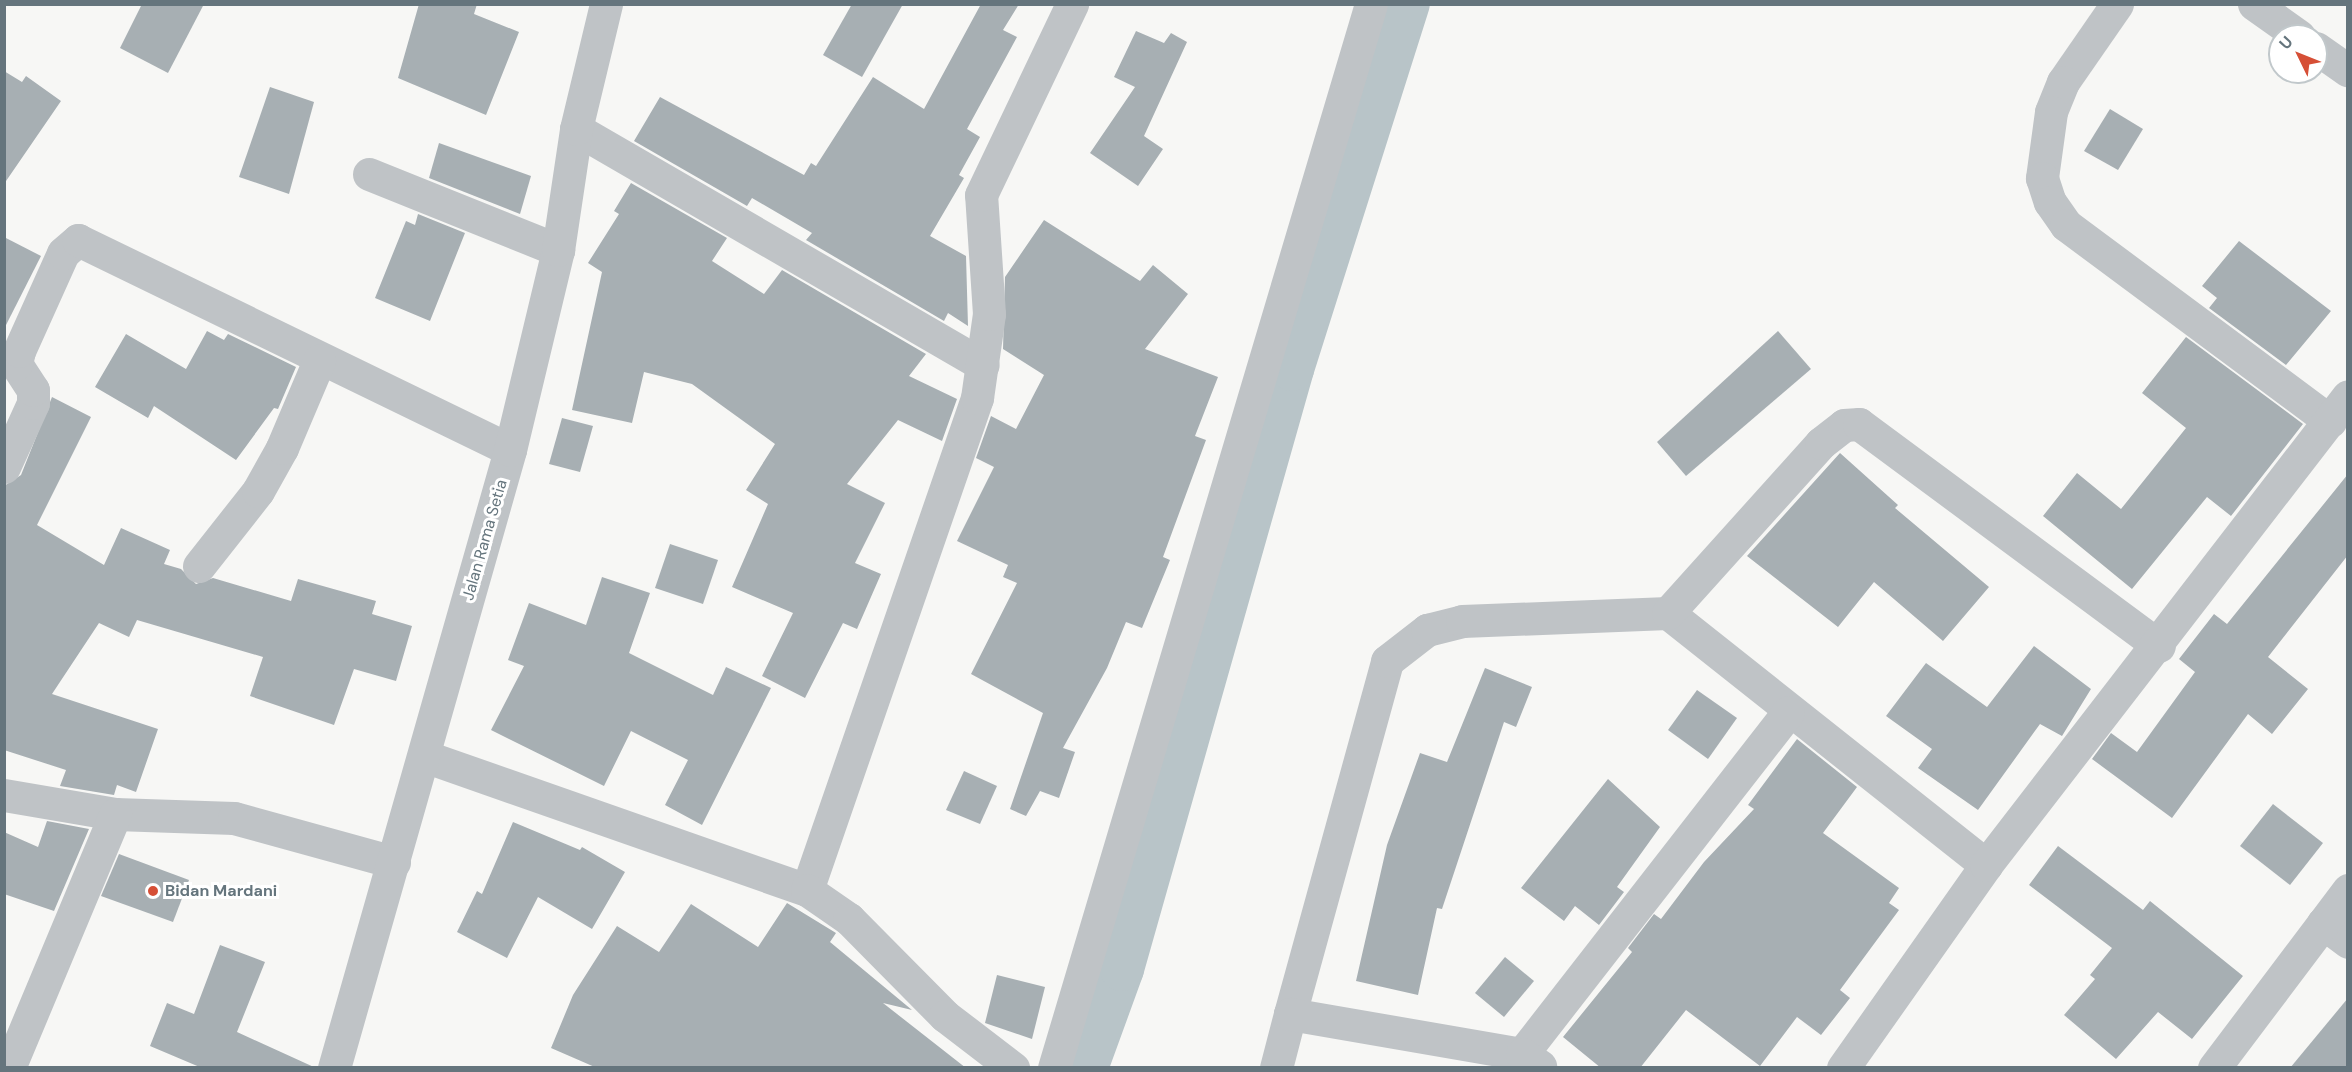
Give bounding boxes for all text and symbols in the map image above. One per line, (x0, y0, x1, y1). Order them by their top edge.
north arrow (2268, 24, 2328, 84)
text: U (2275, 32, 2297, 54)
street label: Jalan Rama Setia (459, 477, 511, 603)
place label: Bidan Mardani (165, 881, 277, 901)
marker: Bidan Mardani (146, 884, 160, 898)

